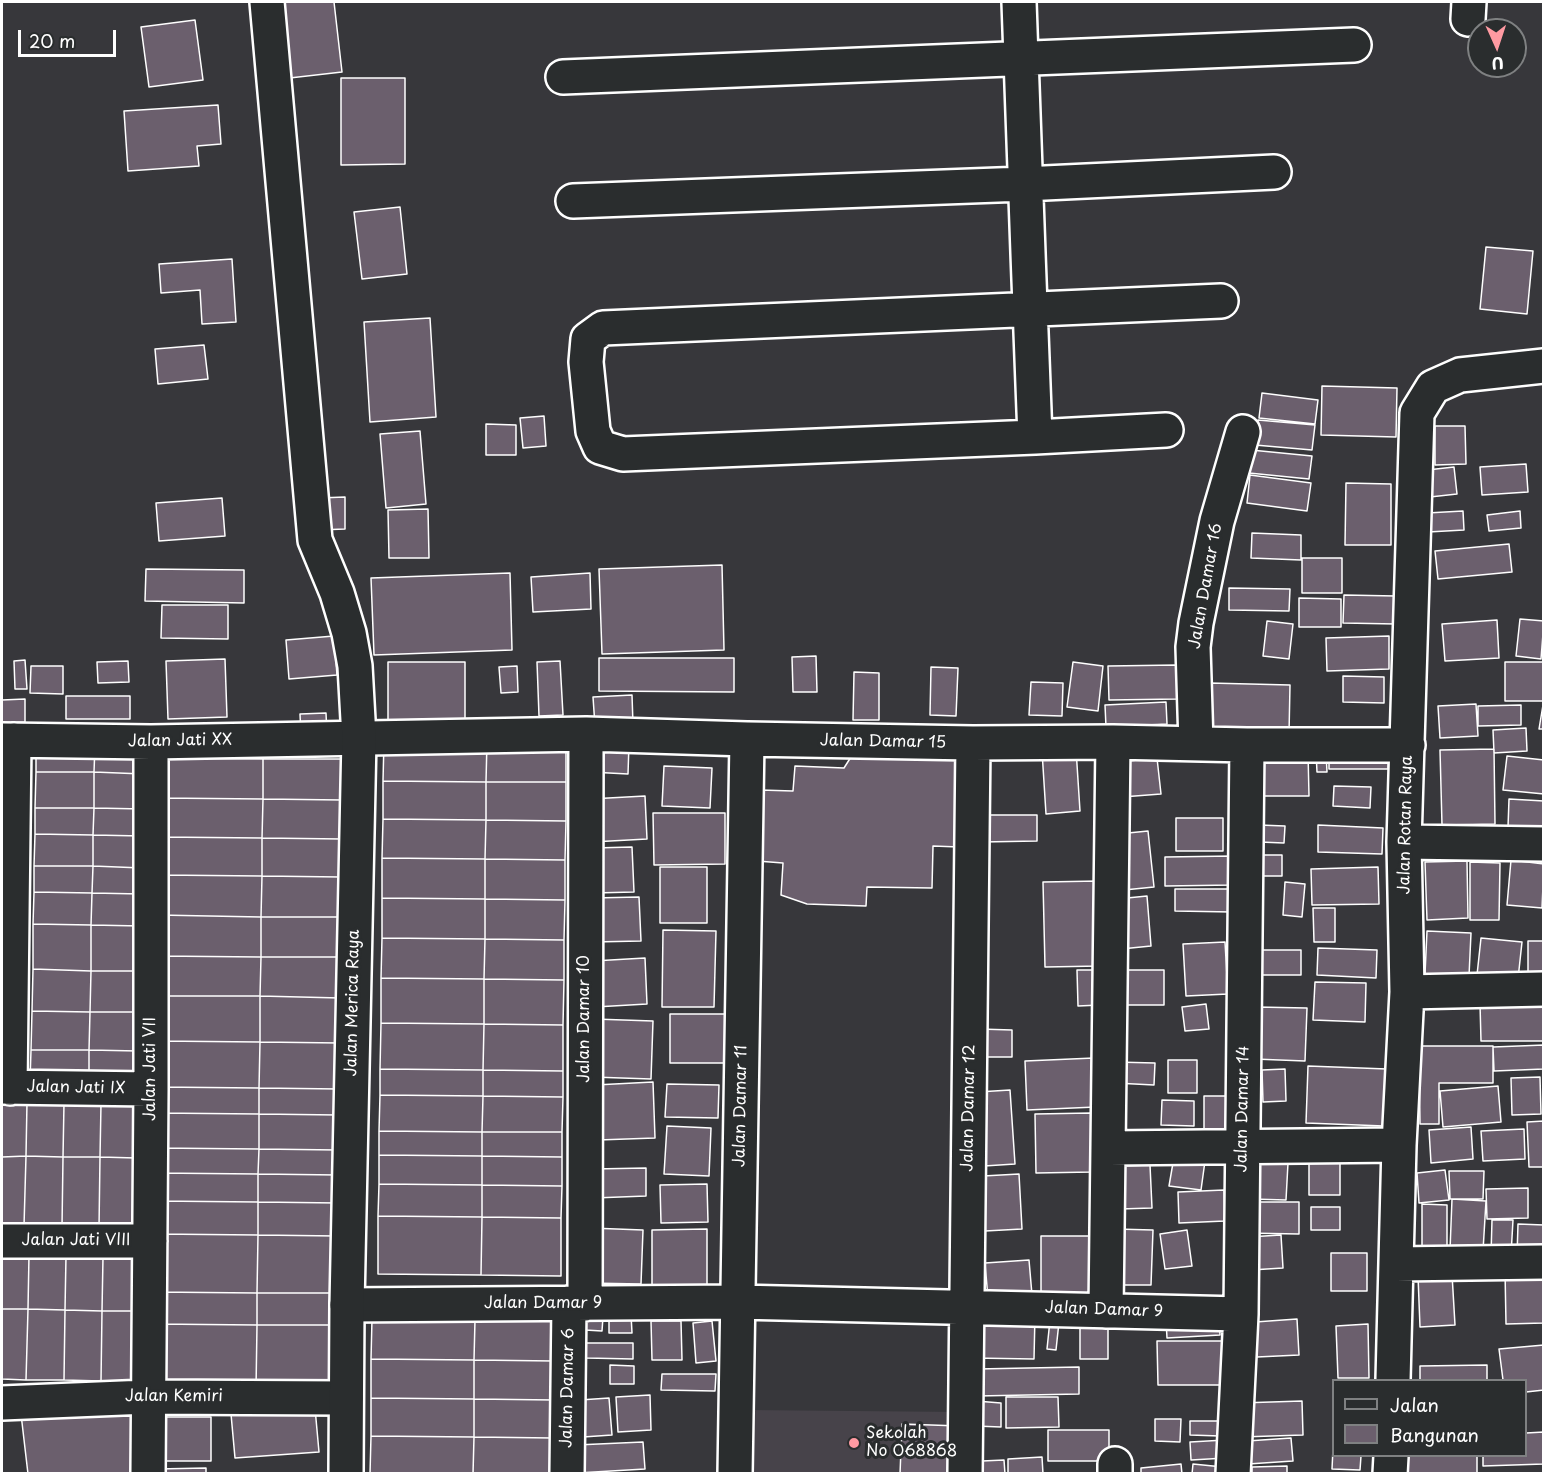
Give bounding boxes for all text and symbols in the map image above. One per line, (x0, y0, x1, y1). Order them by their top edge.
scale bar (21, 18, 118, 56)
north arrow (1467, 18, 1527, 78)
text: 20 m (29, 27, 75, 54)
text: U (1491, 52, 1505, 76)
street label: Jalan Damar 16 (1185, 522, 1227, 650)
street label: Jalan Jati XX (128, 730, 232, 752)
street label: Jalan Damar 15 (820, 731, 946, 753)
street label: Jalan Rotan Raya (1395, 755, 1417, 895)
street label: Jalan Merica Raya (342, 929, 364, 1077)
street label: Jalan Damar 10 (575, 955, 595, 1083)
street label: Jalan Jati VII (141, 1017, 161, 1121)
street label: Jalan Damar 12 (958, 1044, 980, 1172)
street label: Jalan Damar 11 (730, 1045, 752, 1167)
street label: Jalan Damar 14 (1232, 1046, 1254, 1172)
street label: Jalan Jati IX (26, 1078, 126, 1098)
street label: Jalan Jati VIII (21, 1231, 131, 1251)
street label: Jalan Damar 9 (484, 1294, 602, 1314)
street label: Jalan Damar 9 (1045, 1298, 1163, 1322)
street label: Jalan Damar 6 (557, 1328, 579, 1448)
legend (1332, 1379, 1527, 1457)
street label: Jalan Kemiri (125, 1387, 223, 1407)
text: Jalan (1390, 1391, 1439, 1418)
text: Bangunan (1390, 1421, 1479, 1448)
place label: Sekolah No 068868 (866, 1424, 957, 1462)
marker: Sekolah No 068868 (847, 1436, 861, 1450)

